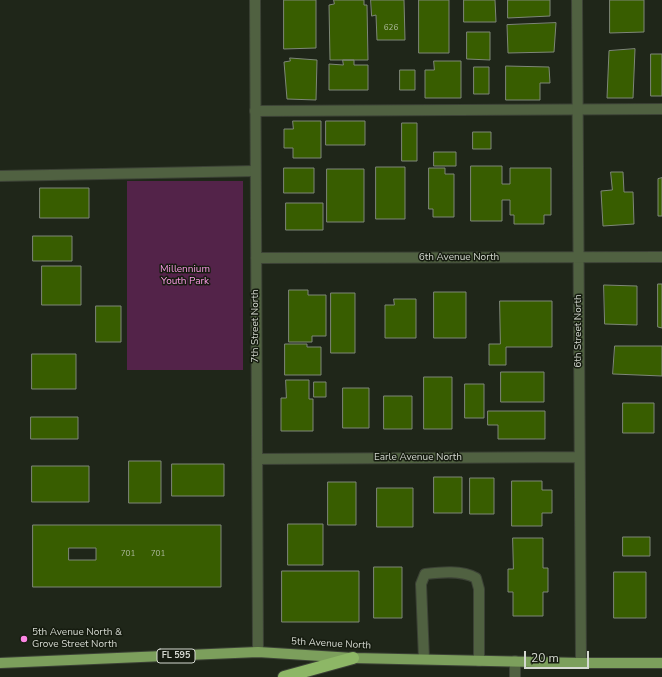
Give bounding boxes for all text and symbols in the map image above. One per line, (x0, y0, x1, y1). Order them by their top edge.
house number: 626 (384, 23, 398, 33)
street label: 6th Avenue North (419, 252, 499, 264)
park label: Millennium Youth Park (160, 264, 210, 288)
street label: 7th Street North (250, 289, 262, 363)
street label: 6th Street North (573, 294, 585, 368)
street label: Earle Avenue North (374, 452, 462, 464)
house number: 701 (121, 549, 135, 559)
house number: 701 (151, 549, 165, 559)
place label: 5th Avenue North & Grove Street North (32, 627, 122, 650)
marker: 5th Avenue North & Grove Street North (19, 634, 29, 644)
street label: 5th Avenue North (291, 636, 371, 652)
scale bar (526, 643, 591, 669)
road number: FL 595 (157, 649, 195, 663)
text: 20 m (531, 650, 559, 666)

